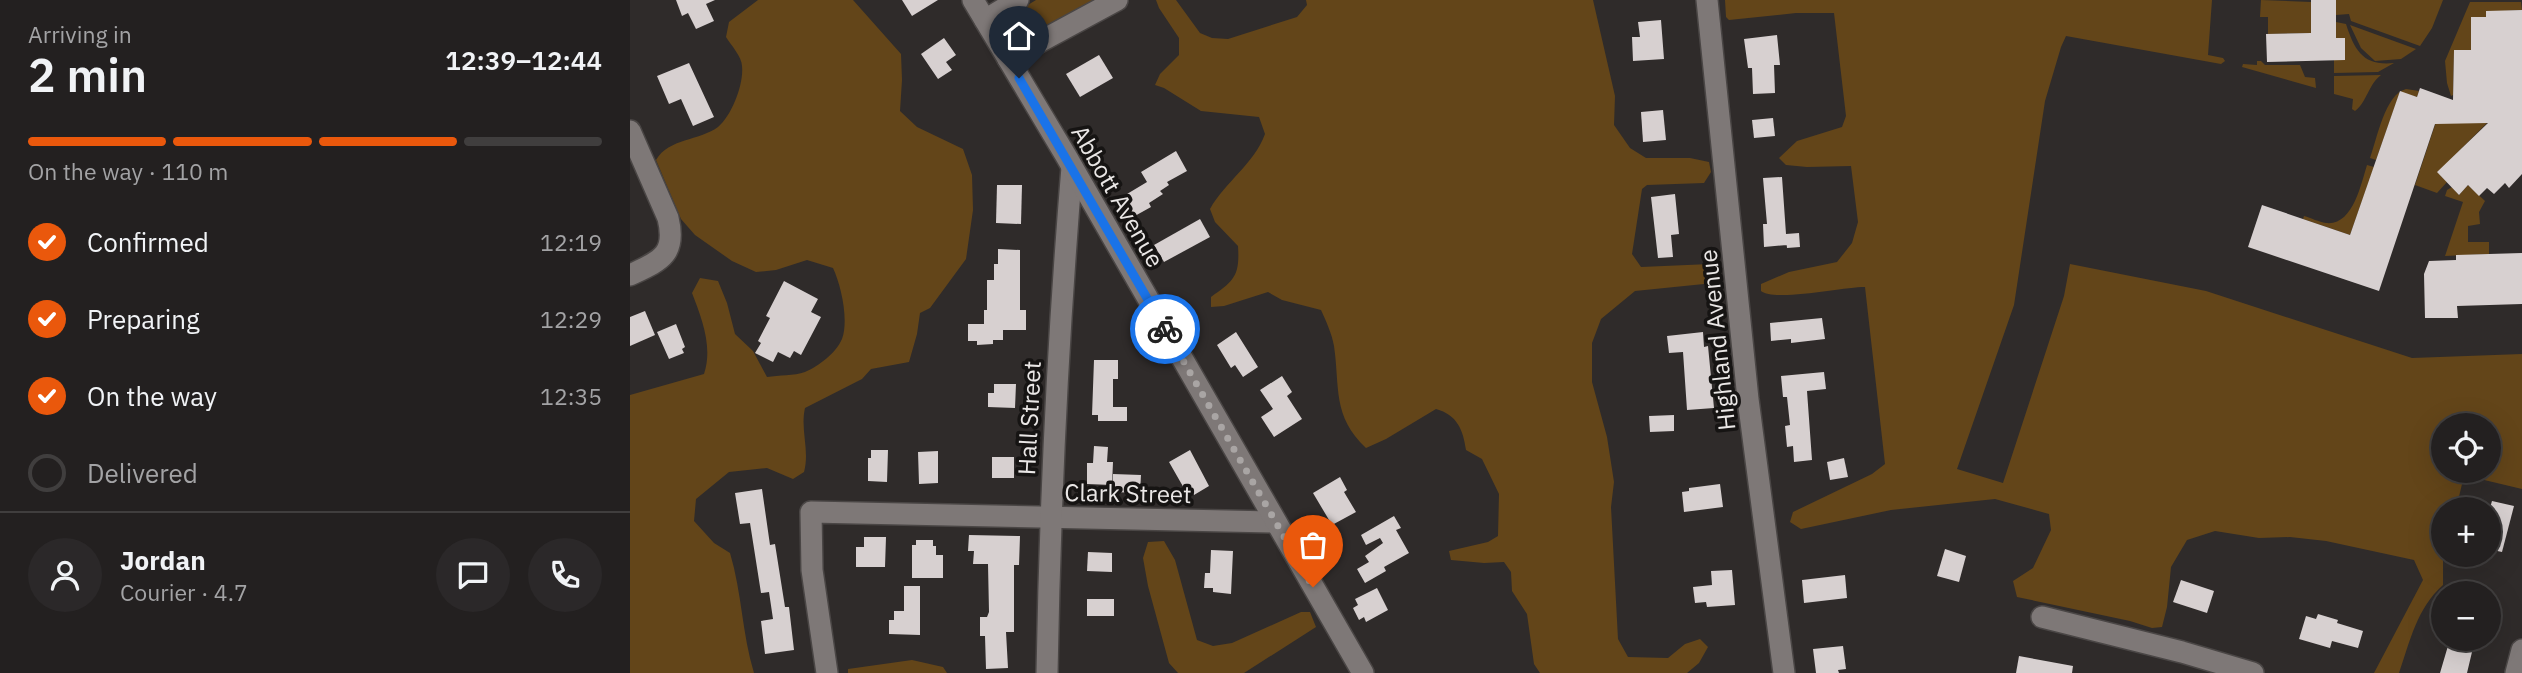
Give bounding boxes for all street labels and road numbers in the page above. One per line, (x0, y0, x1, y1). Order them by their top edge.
street label: Abbott Avenue (1064, 119, 1172, 273)
street label: Highland Avenue (1692, 248, 1742, 432)
street label: Hall Street (1010, 360, 1048, 476)
street label: Clark Street (1064, 476, 1192, 510)

